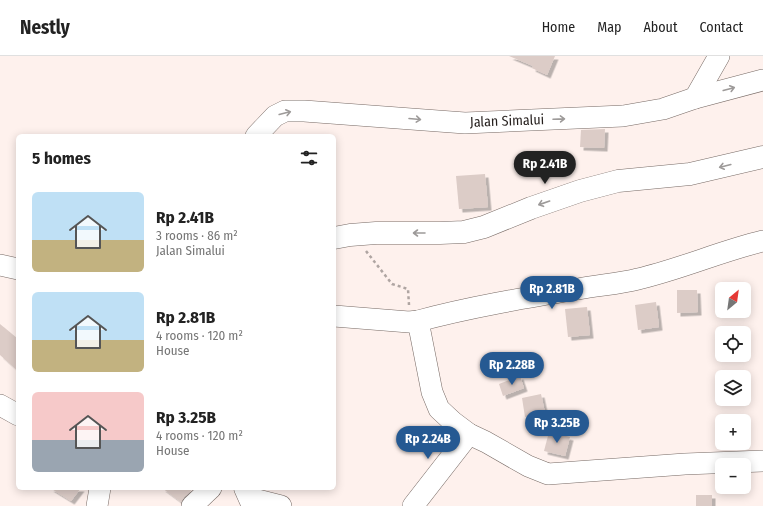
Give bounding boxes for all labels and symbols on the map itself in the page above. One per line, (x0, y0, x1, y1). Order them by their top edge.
one-way arrow (722, 85, 735, 92)
one-way arrow (279, 108, 292, 116)
street label: Jalan Simalui (470, 111, 544, 131)
one-way arrow (408, 115, 421, 122)
one-way arrow (552, 115, 565, 122)
pin: Rp 2.41B (504, 151, 586, 185)
one-way arrow (719, 162, 732, 170)
one-way arrow (537, 200, 550, 207)
one-way arrow (413, 229, 426, 237)
pin: Rp 2.81B (511, 276, 593, 310)
north arrow (715, 282, 751, 318)
pin: Rp 2.28B (471, 352, 553, 386)
pin: Rp 3.25B (516, 410, 598, 444)
pin: Rp 2.24B (387, 426, 469, 460)

